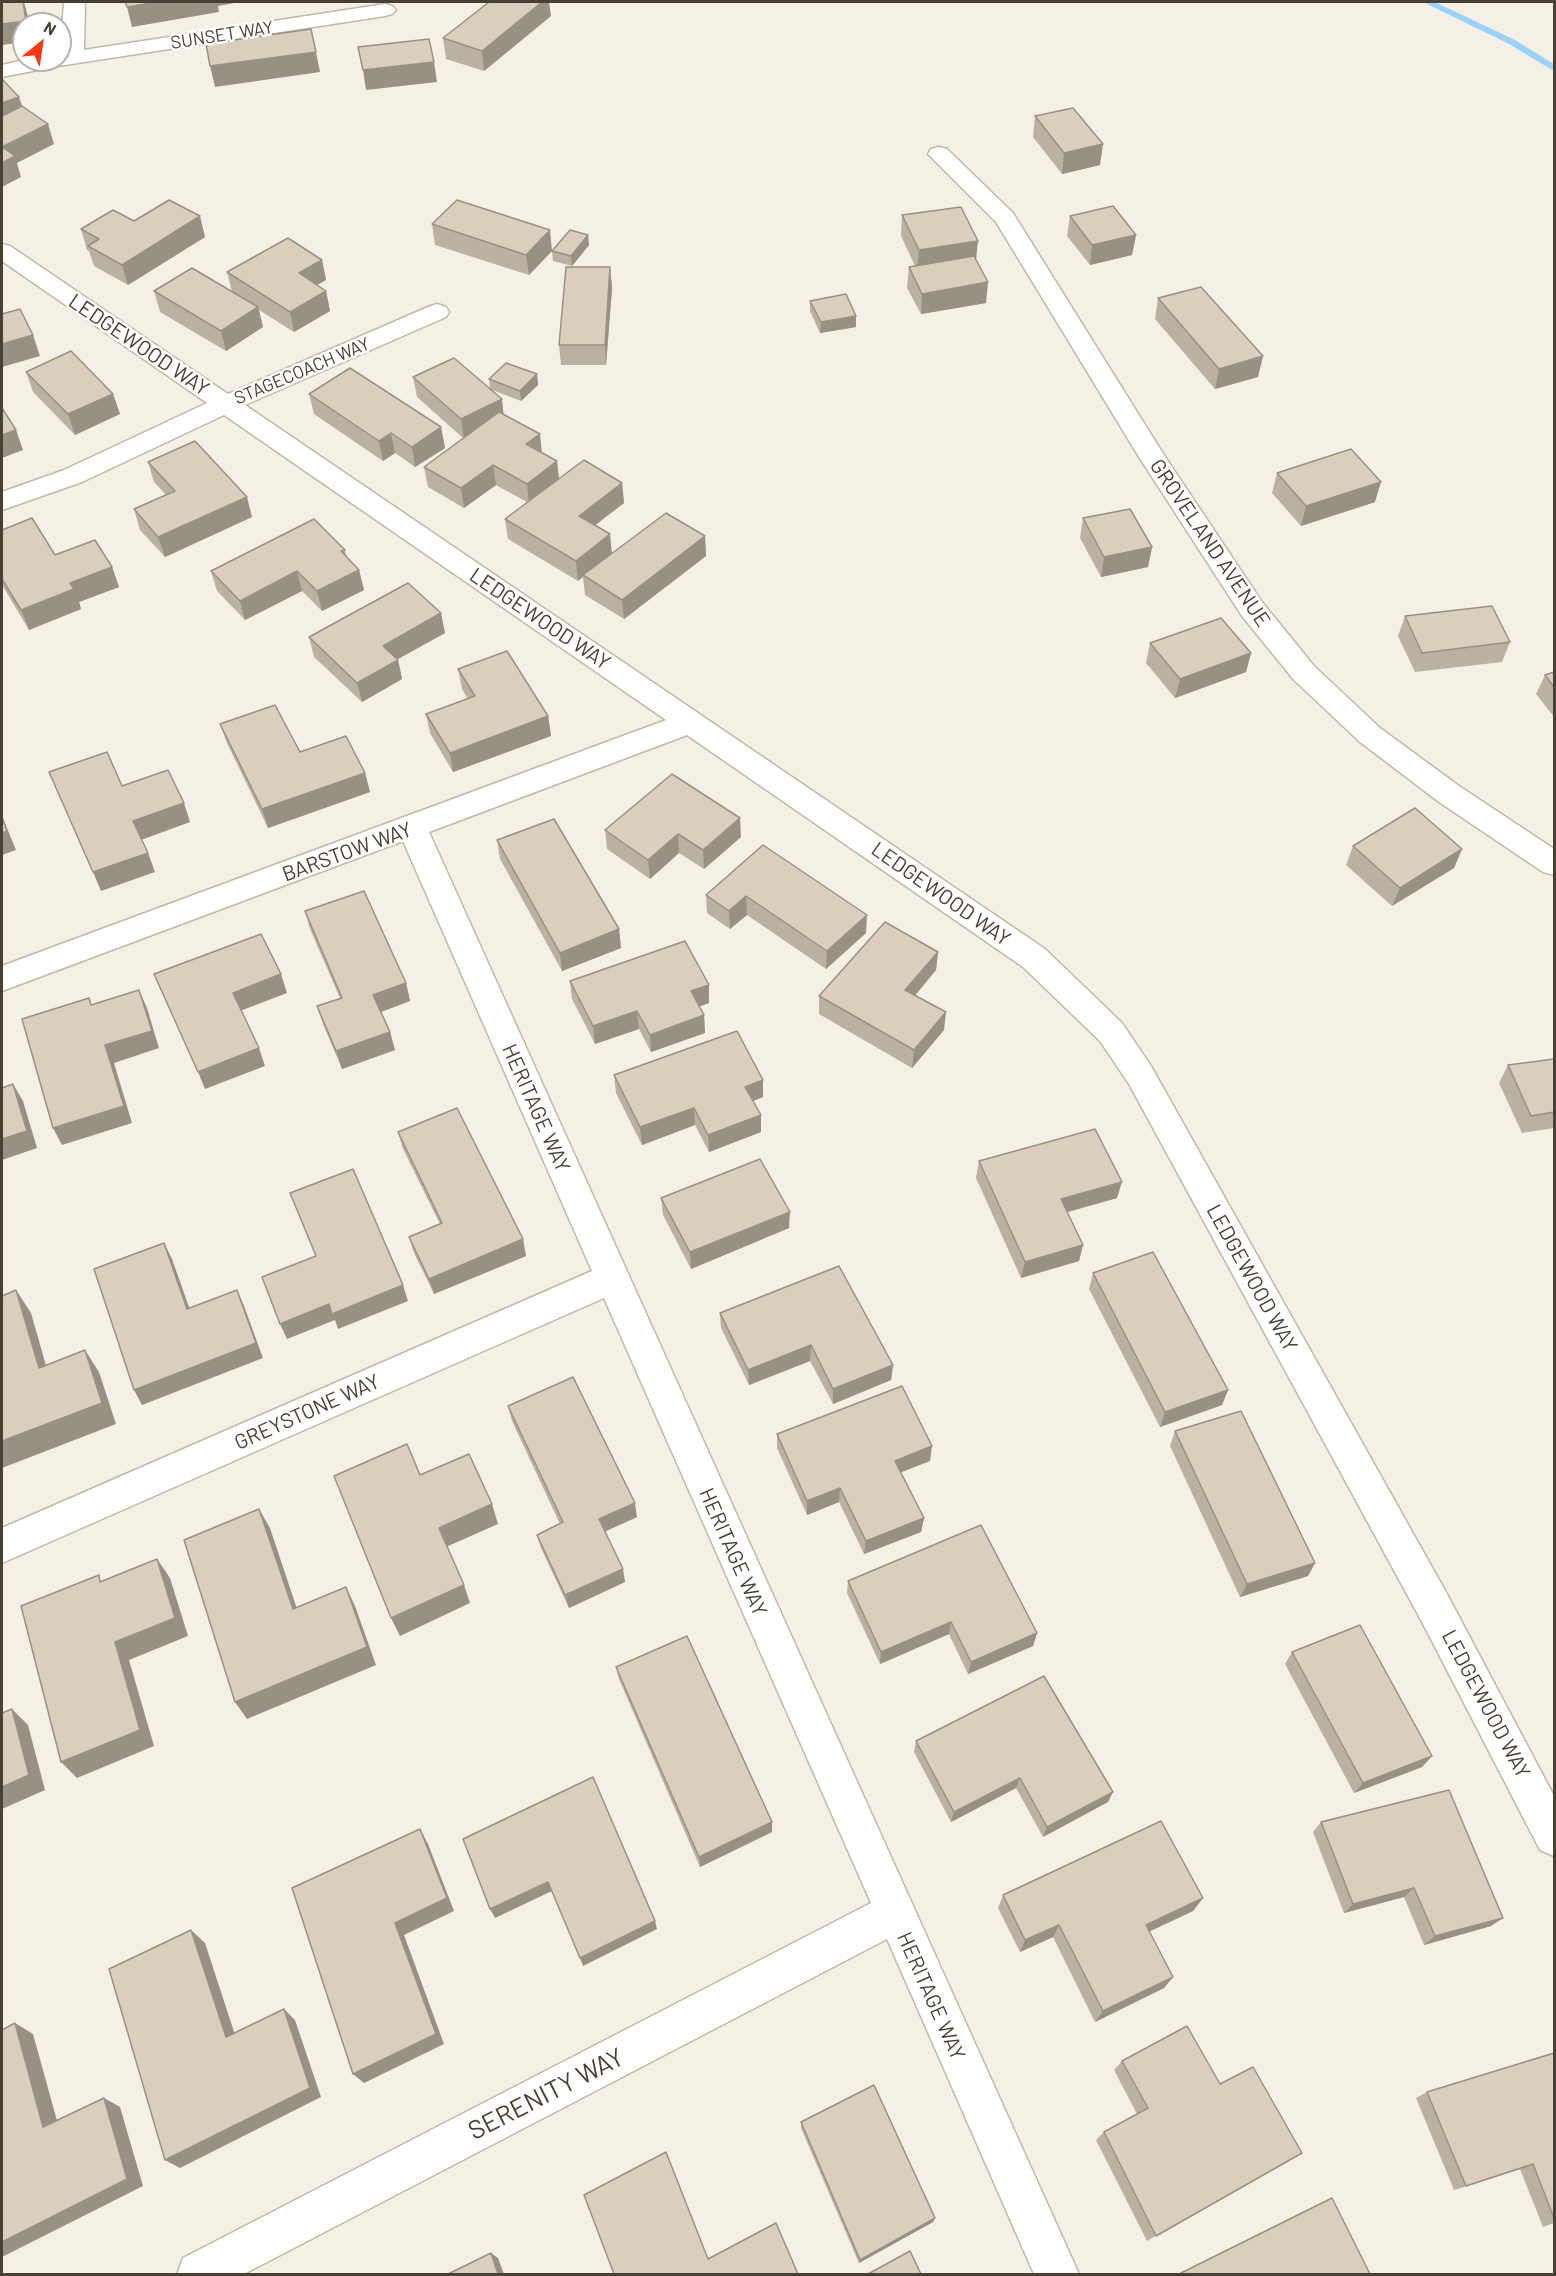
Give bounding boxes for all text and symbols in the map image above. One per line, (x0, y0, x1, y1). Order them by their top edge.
north arrow (12, 12, 72, 72)
street label: SUNSET WAY (169, 16, 275, 54)
text: N (41, 17, 60, 39)
street label: LEDGEWOOD WAY (64, 289, 214, 401)
street label: STAGECOACH WAY (231, 333, 373, 409)
street label: GROVELAND AVENUE (1144, 454, 1276, 632)
street label: LEDGEWOOD WAY (465, 563, 615, 675)
street label: BARSTOW WAY (279, 817, 415, 887)
street label: LEDGEWOOD WAY (866, 837, 1016, 951)
street label: HERITAGE WAY (497, 1040, 575, 1176)
street label: LEDGEWOOD WAY (1201, 1200, 1303, 1356)
street label: GREYSTONE WAY (230, 1369, 384, 1455)
street label: HERITAGE WAY (694, 1484, 772, 1620)
street label: LEDGEWOOD WAY (1436, 1626, 1536, 1782)
street label: HERITAGE WAY (892, 1928, 970, 2064)
street label: SERENITY WAY (463, 2041, 629, 2147)

